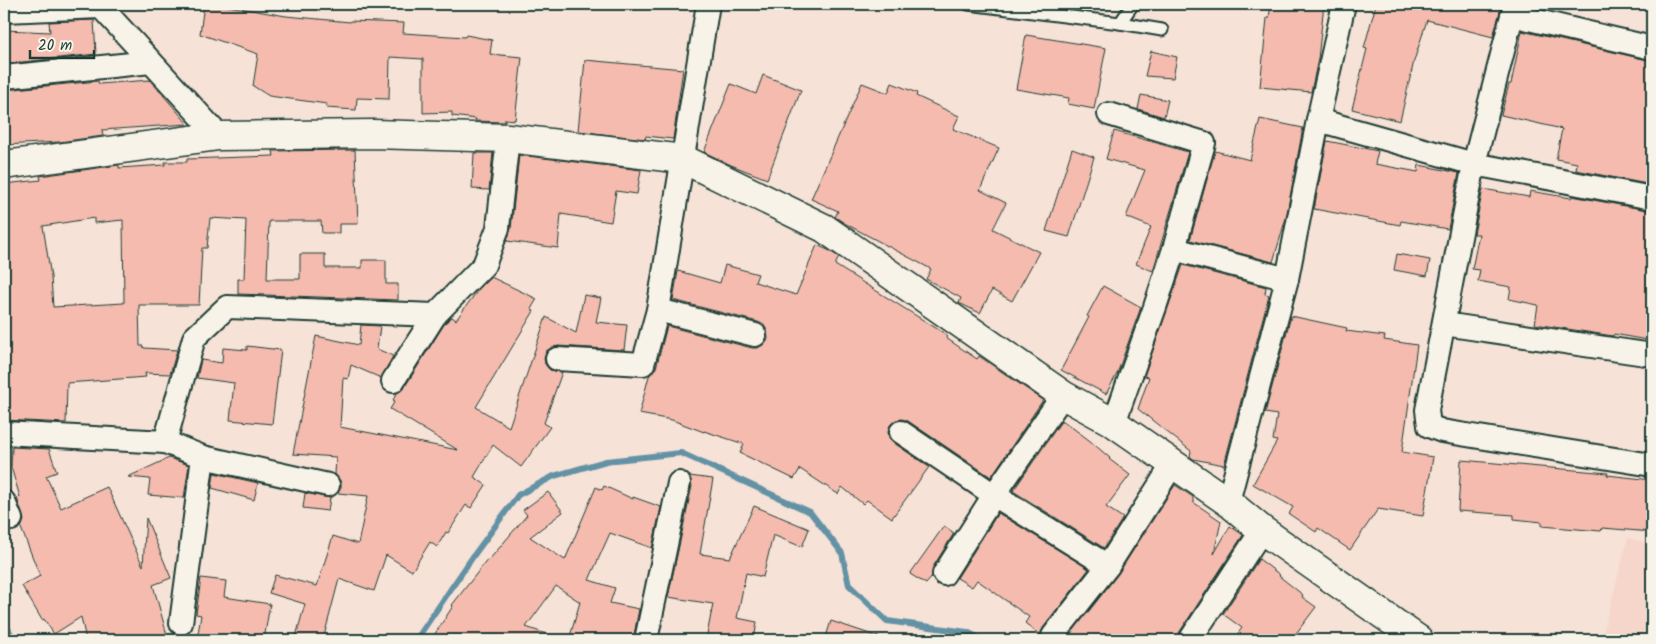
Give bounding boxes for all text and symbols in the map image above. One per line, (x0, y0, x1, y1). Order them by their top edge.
scale bar (30, 28, 94, 60)
text: 20 m (38, 34, 72, 58)

